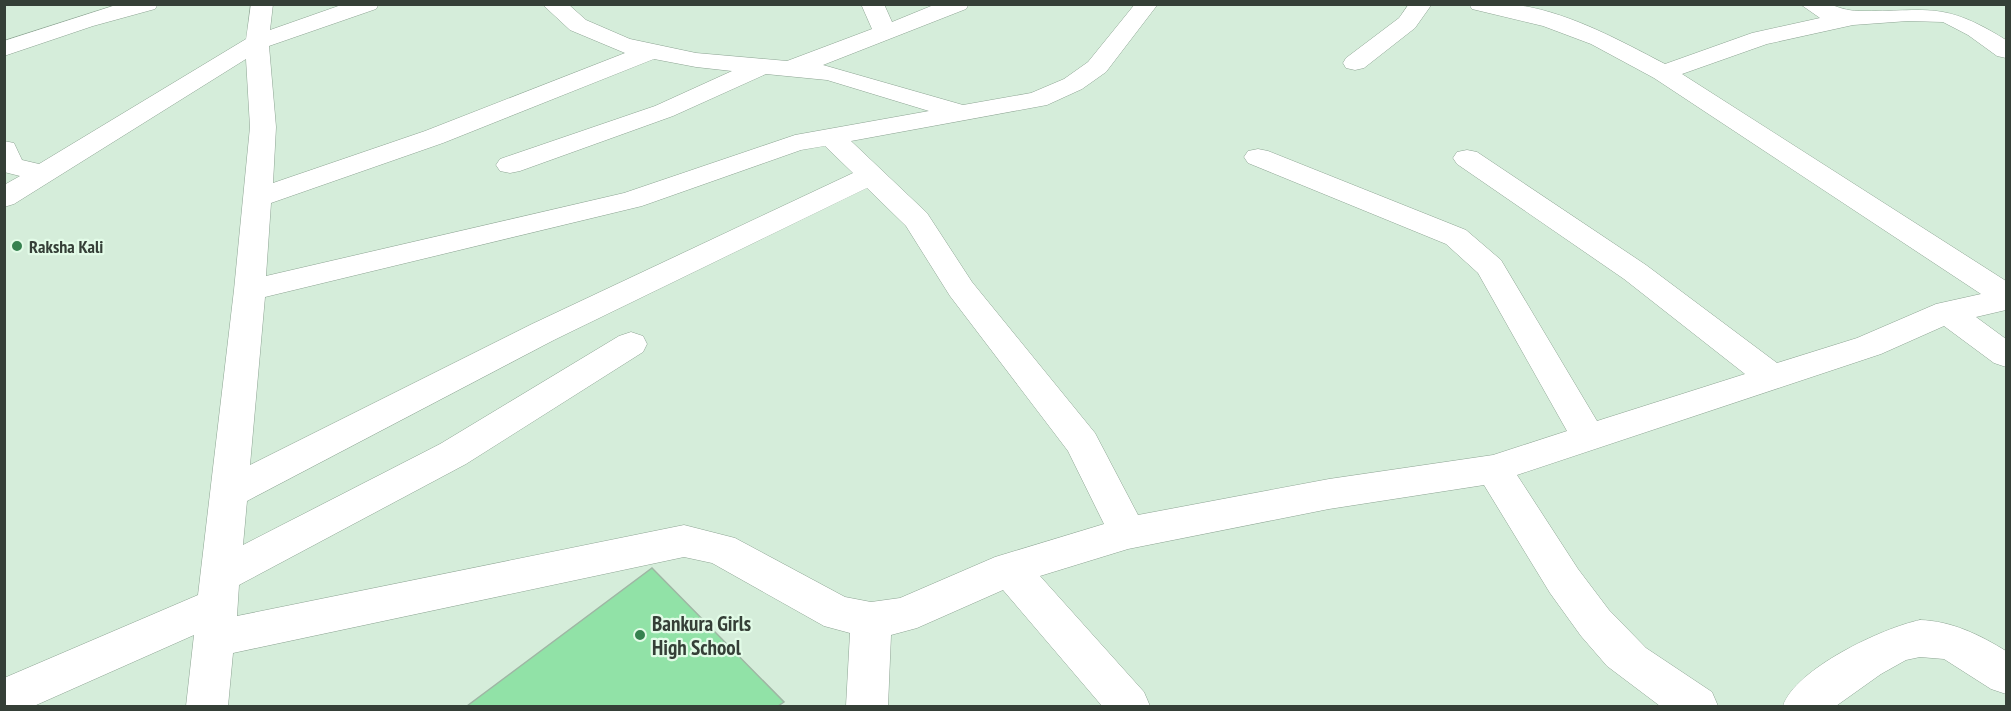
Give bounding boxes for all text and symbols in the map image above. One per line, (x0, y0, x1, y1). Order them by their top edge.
place label: Raksha Kali (29, 235, 103, 258)
marker: Raksha Kali (10, 239, 24, 253)
place label: Bankura Girls High School (652, 610, 751, 661)
marker: Bankura Girls High School (633, 628, 647, 642)

